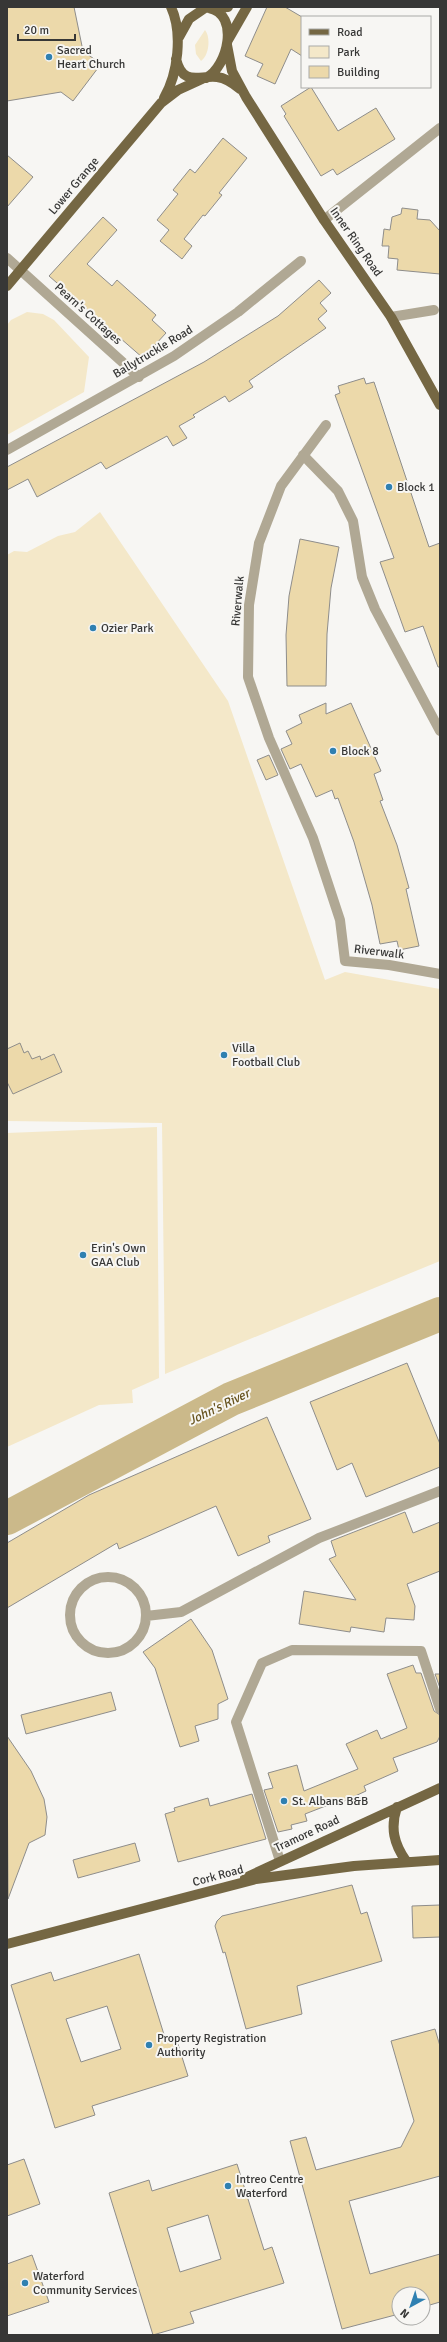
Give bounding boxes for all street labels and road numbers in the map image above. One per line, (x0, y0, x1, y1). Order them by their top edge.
street label: Lower Grange (46, 154, 102, 218)
street label: Inner Ring Road (327, 204, 385, 280)
street label: Pearn's Cottages (51, 280, 125, 348)
street label: Ballytruckle Road (110, 322, 196, 382)
street label: Riverwalk (228, 575, 248, 627)
street label: Riverwalk (353, 941, 405, 963)
street label: Tramore Road (272, 1812, 342, 1856)
street label: Cork Road (191, 1862, 245, 1890)

